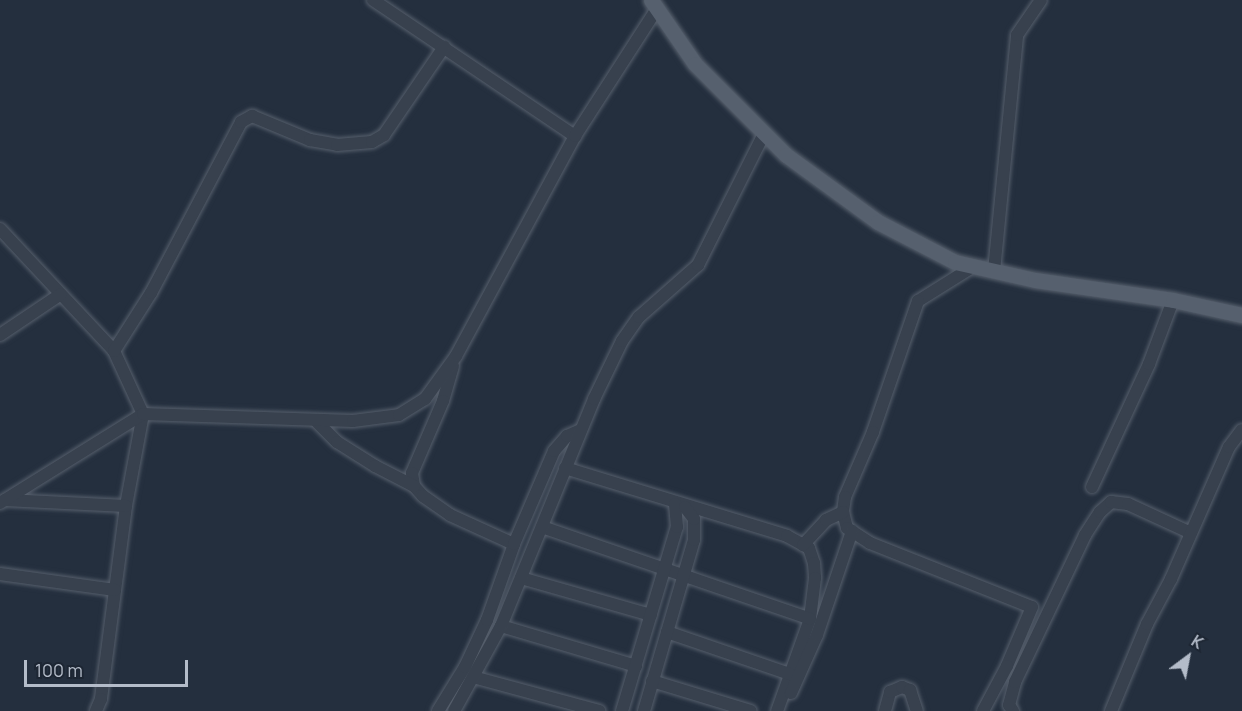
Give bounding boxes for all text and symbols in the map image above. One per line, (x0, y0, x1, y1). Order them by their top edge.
north arrow (1158, 627, 1218, 687)
text: K (1187, 630, 1208, 654)
scale bar (27, 648, 190, 686)
text: 100 m (35, 658, 83, 682)

